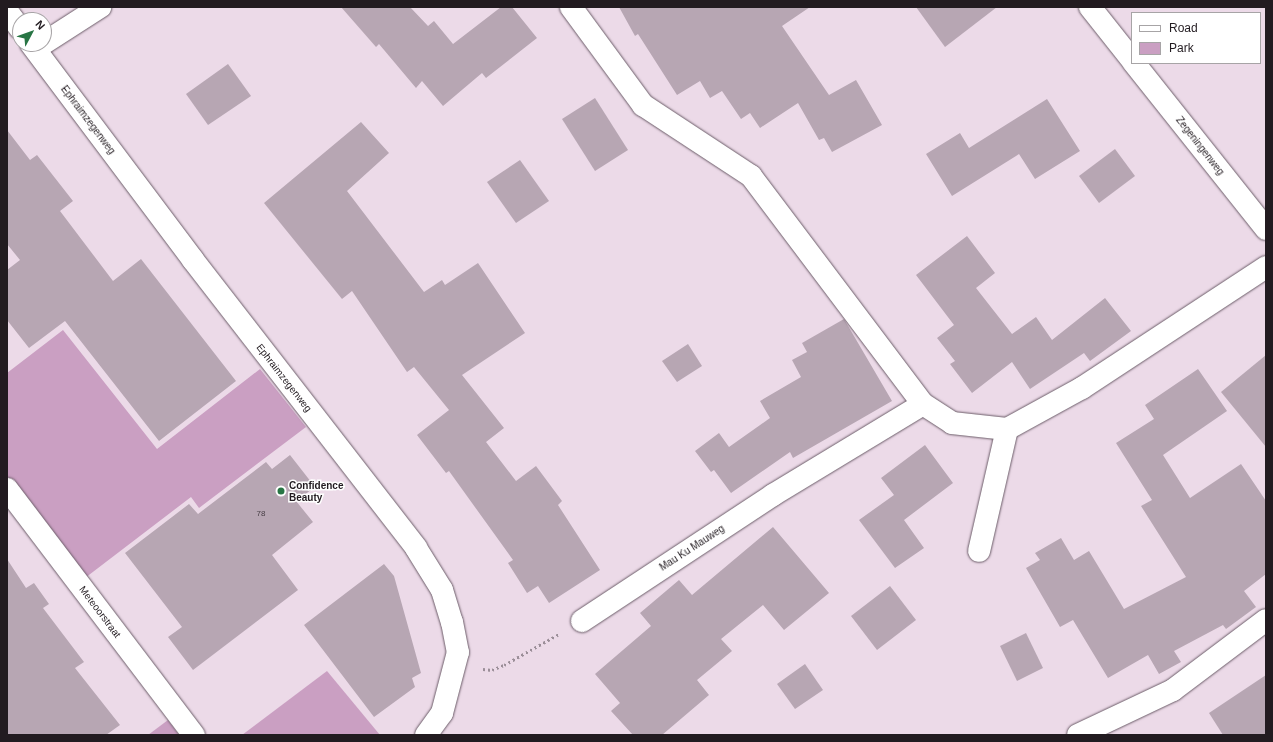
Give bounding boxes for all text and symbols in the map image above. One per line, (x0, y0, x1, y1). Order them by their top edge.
north arrow (12, 12, 52, 52)
legend (1131, 12, 1261, 64)
text: N (33, 18, 47, 32)
text: Road (1169, 21, 1198, 35)
text: Park (1169, 41, 1194, 55)
street label: Ephraimzegenweg (58, 83, 118, 157)
street label: Zegeningenweg (1173, 114, 1227, 178)
street label: Ephraimzegenweg (254, 342, 314, 414)
place label: Confidence Beauty (289, 479, 343, 502)
marker: Confidence Beauty (276, 486, 286, 496)
house number: 78 (257, 509, 265, 519)
street label: Mau Ku Mauweg (657, 523, 727, 573)
street label: Meteoorstraat (77, 584, 123, 640)

